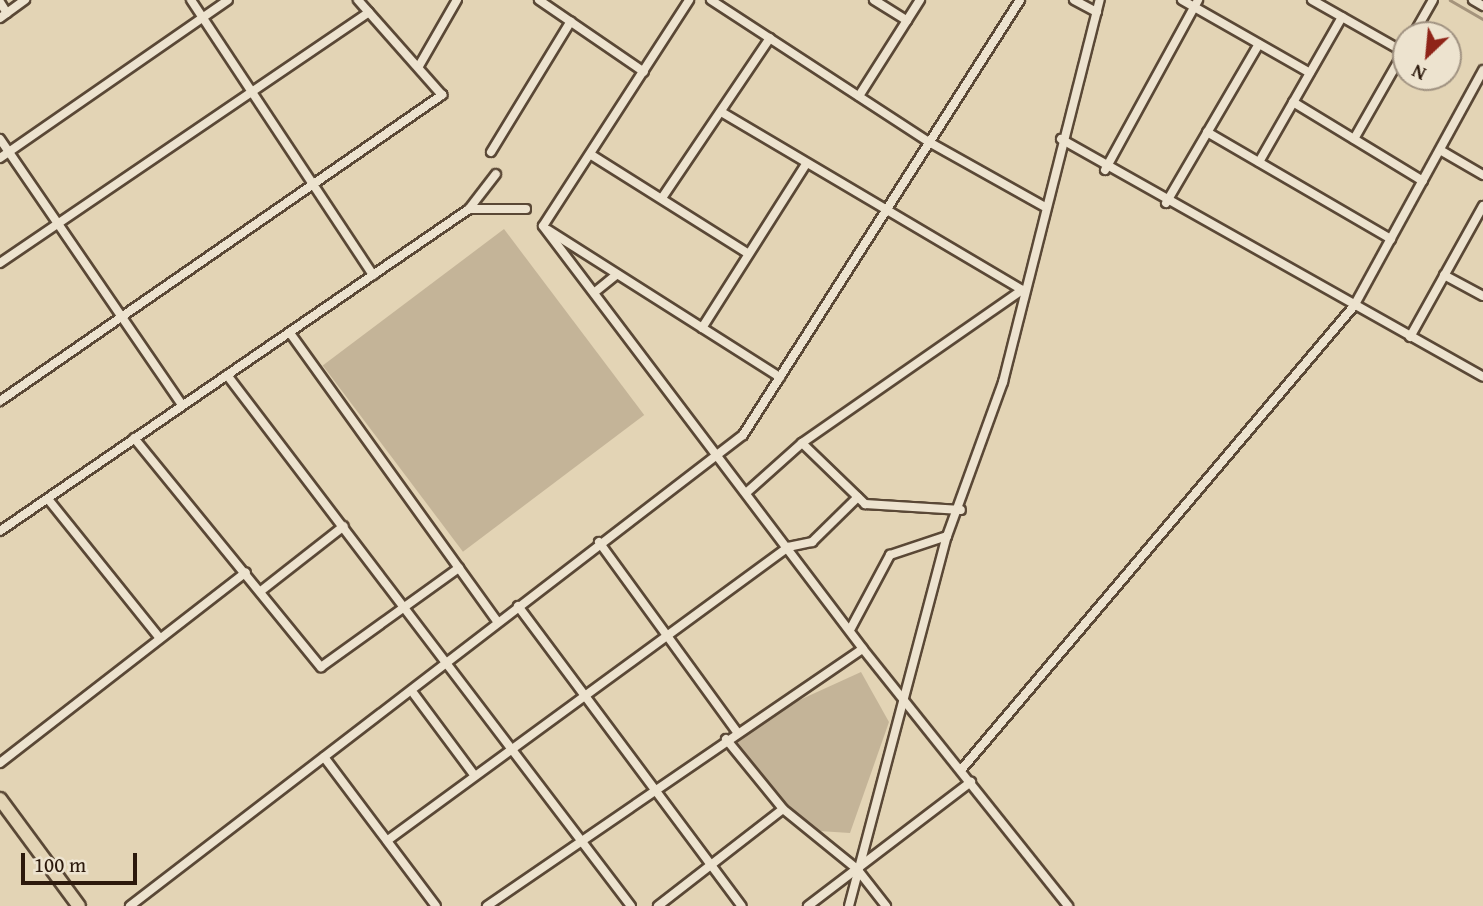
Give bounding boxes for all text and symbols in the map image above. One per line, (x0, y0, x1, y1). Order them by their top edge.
north arrow (1392, 21, 1462, 91)
text: N (1407, 58, 1431, 88)
scale bar (24, 839, 140, 883)
text: 100 m (34, 849, 86, 880)

